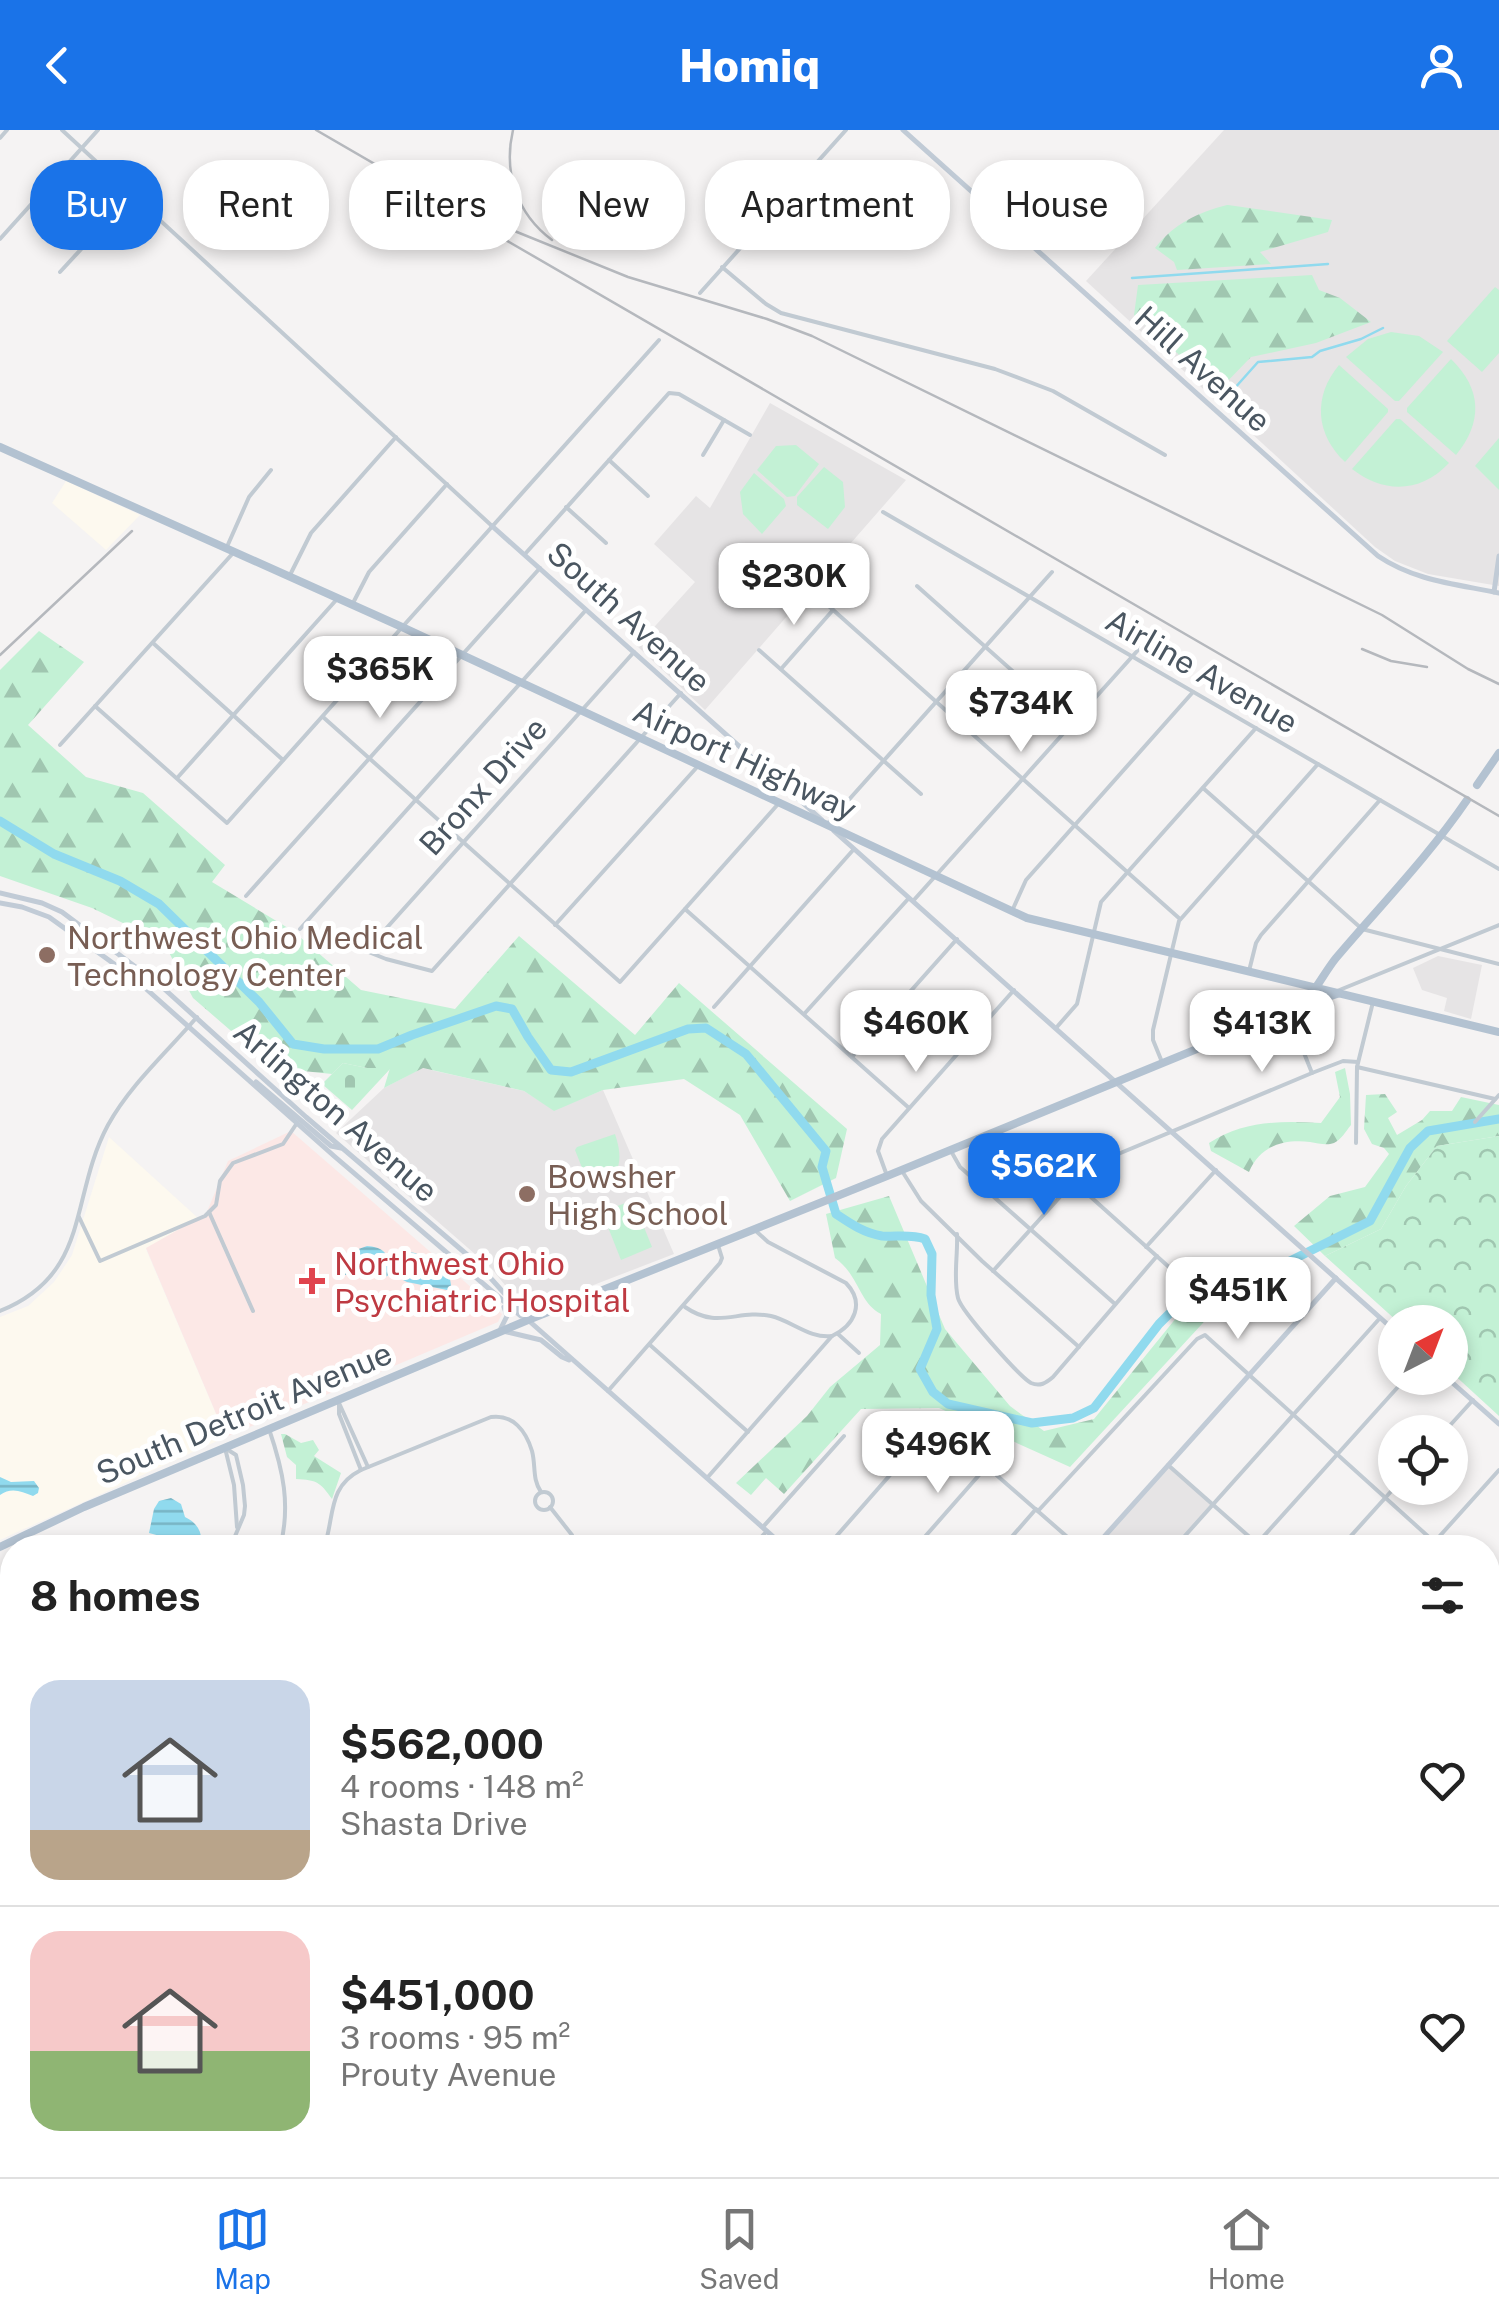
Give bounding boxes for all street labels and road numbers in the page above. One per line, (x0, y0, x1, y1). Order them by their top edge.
street label: Hill Avenue (1128, 299, 1278, 439)
street label: South Avenue (540, 534, 718, 700)
street label: Airline Avenue (1100, 601, 1304, 741)
street label: Airport Highway (628, 692, 862, 828)
street label: Bronx Drive (412, 710, 554, 862)
street label: Arlington Avenue (227, 1013, 445, 1209)
street label: South Detroit Avenue (91, 1334, 397, 1492)

